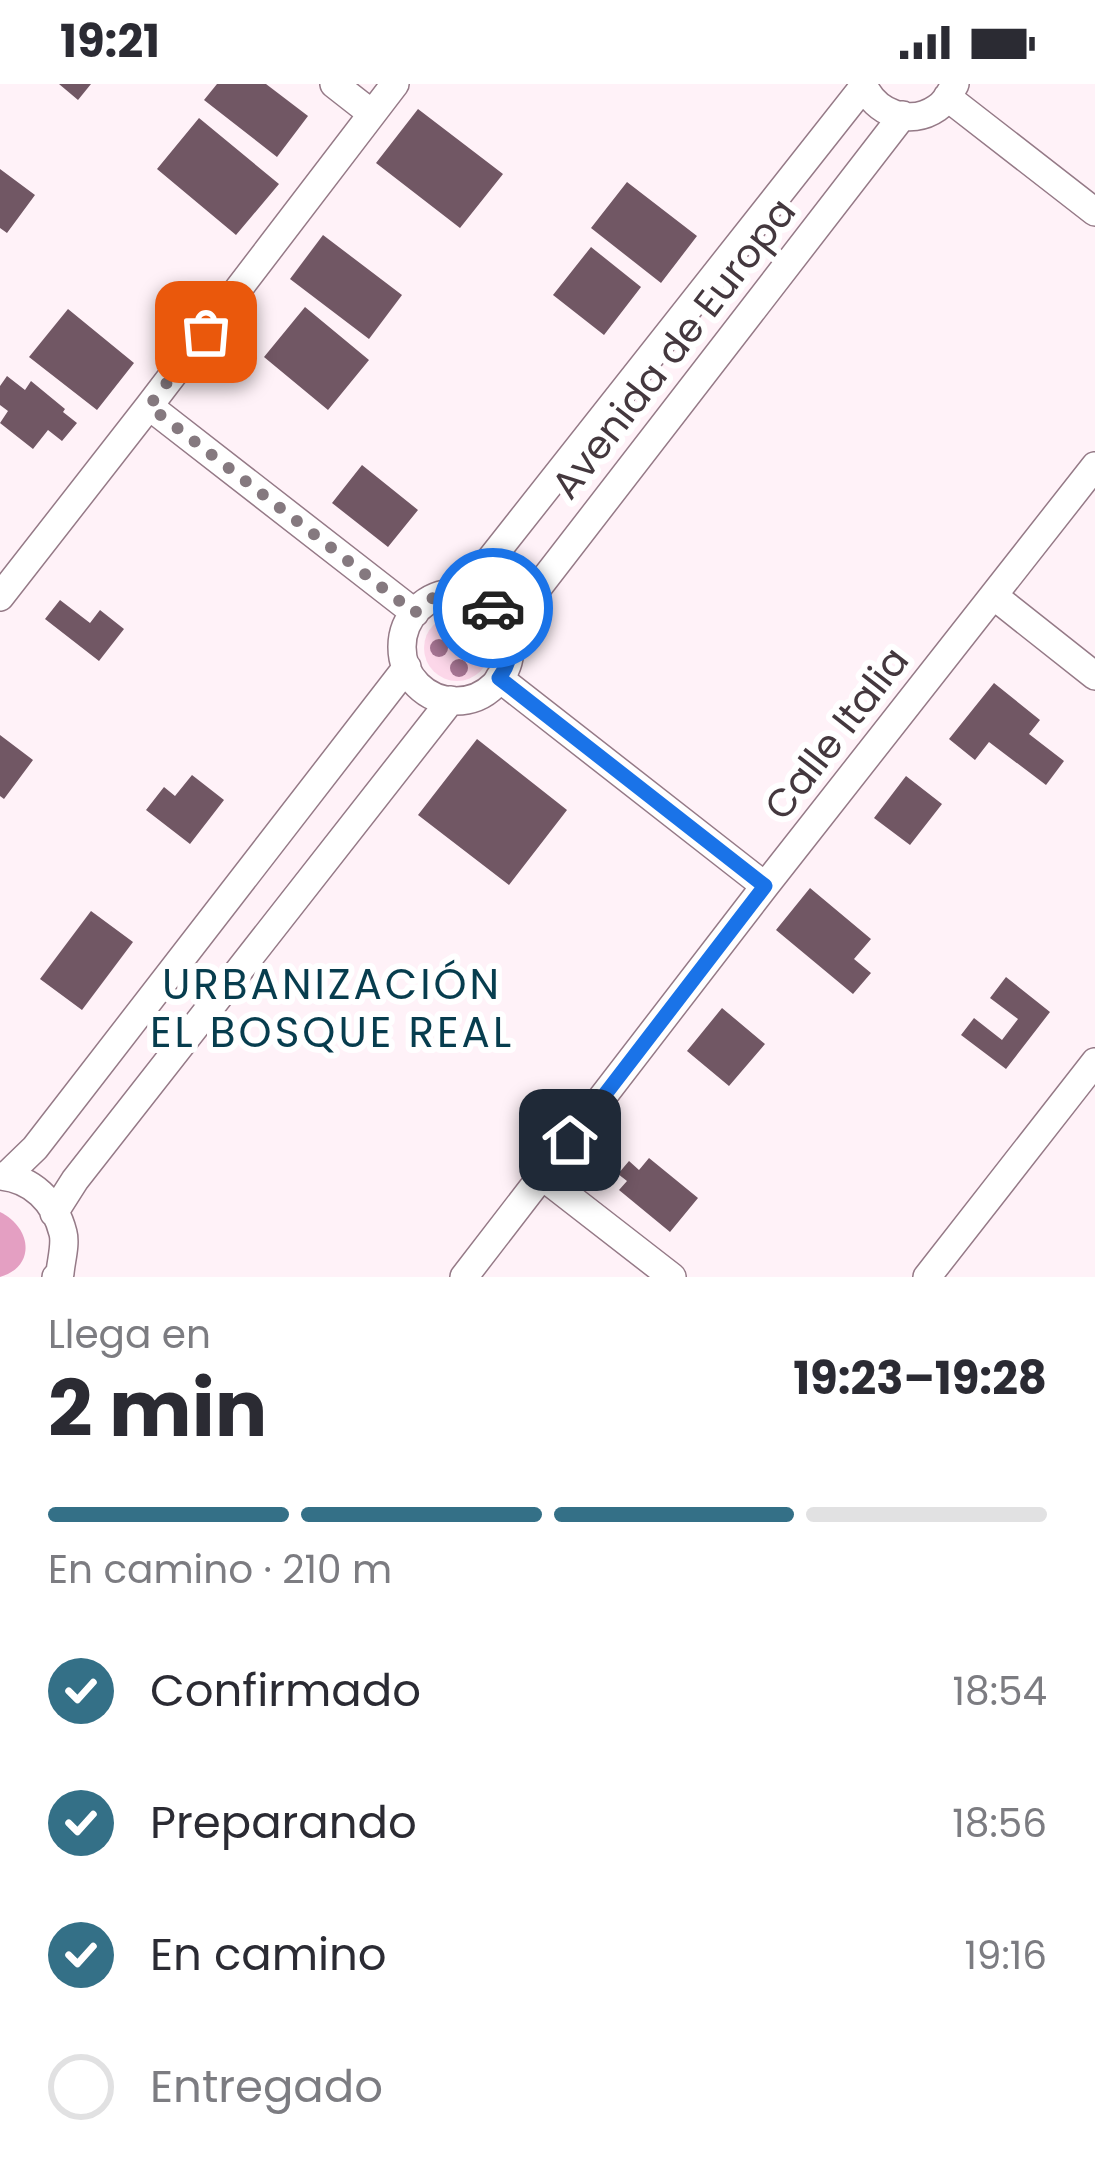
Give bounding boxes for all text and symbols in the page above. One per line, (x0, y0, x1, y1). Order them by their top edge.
text: 19:21 (60, 10, 160, 73)
street label: Avenida de Europa (538, 186, 808, 510)
pin (155, 281, 257, 383)
icon: bag (173, 299, 239, 365)
courier (433, 548, 553, 668)
icon: car (460, 575, 526, 641)
street label: Calle Italia (751, 635, 921, 831)
district label: URBANIZACIÓN EL BOSQUE REAL (150, 955, 514, 1062)
pin (519, 1089, 621, 1191)
icon: home (537, 1107, 603, 1173)
text: Llega en (48, 1307, 211, 1362)
text: 19:23–19:28 (793, 1347, 1047, 1410)
text: 2 min (48, 1354, 267, 1463)
text: En camino · 210 m (48, 1542, 392, 1597)
icon: check (48, 1658, 114, 1724)
text: Confirmado (150, 1659, 421, 1722)
text: 18:54 (953, 1664, 1047, 1719)
icon: check (48, 1790, 114, 1856)
text: Preparando (150, 1791, 417, 1854)
text: 18:56 (952, 1796, 1047, 1851)
icon: check (48, 1922, 114, 1988)
text: En camino (150, 1923, 387, 1986)
text: 19:16 (964, 1928, 1047, 1983)
text: Entregado (150, 2055, 383, 2118)

